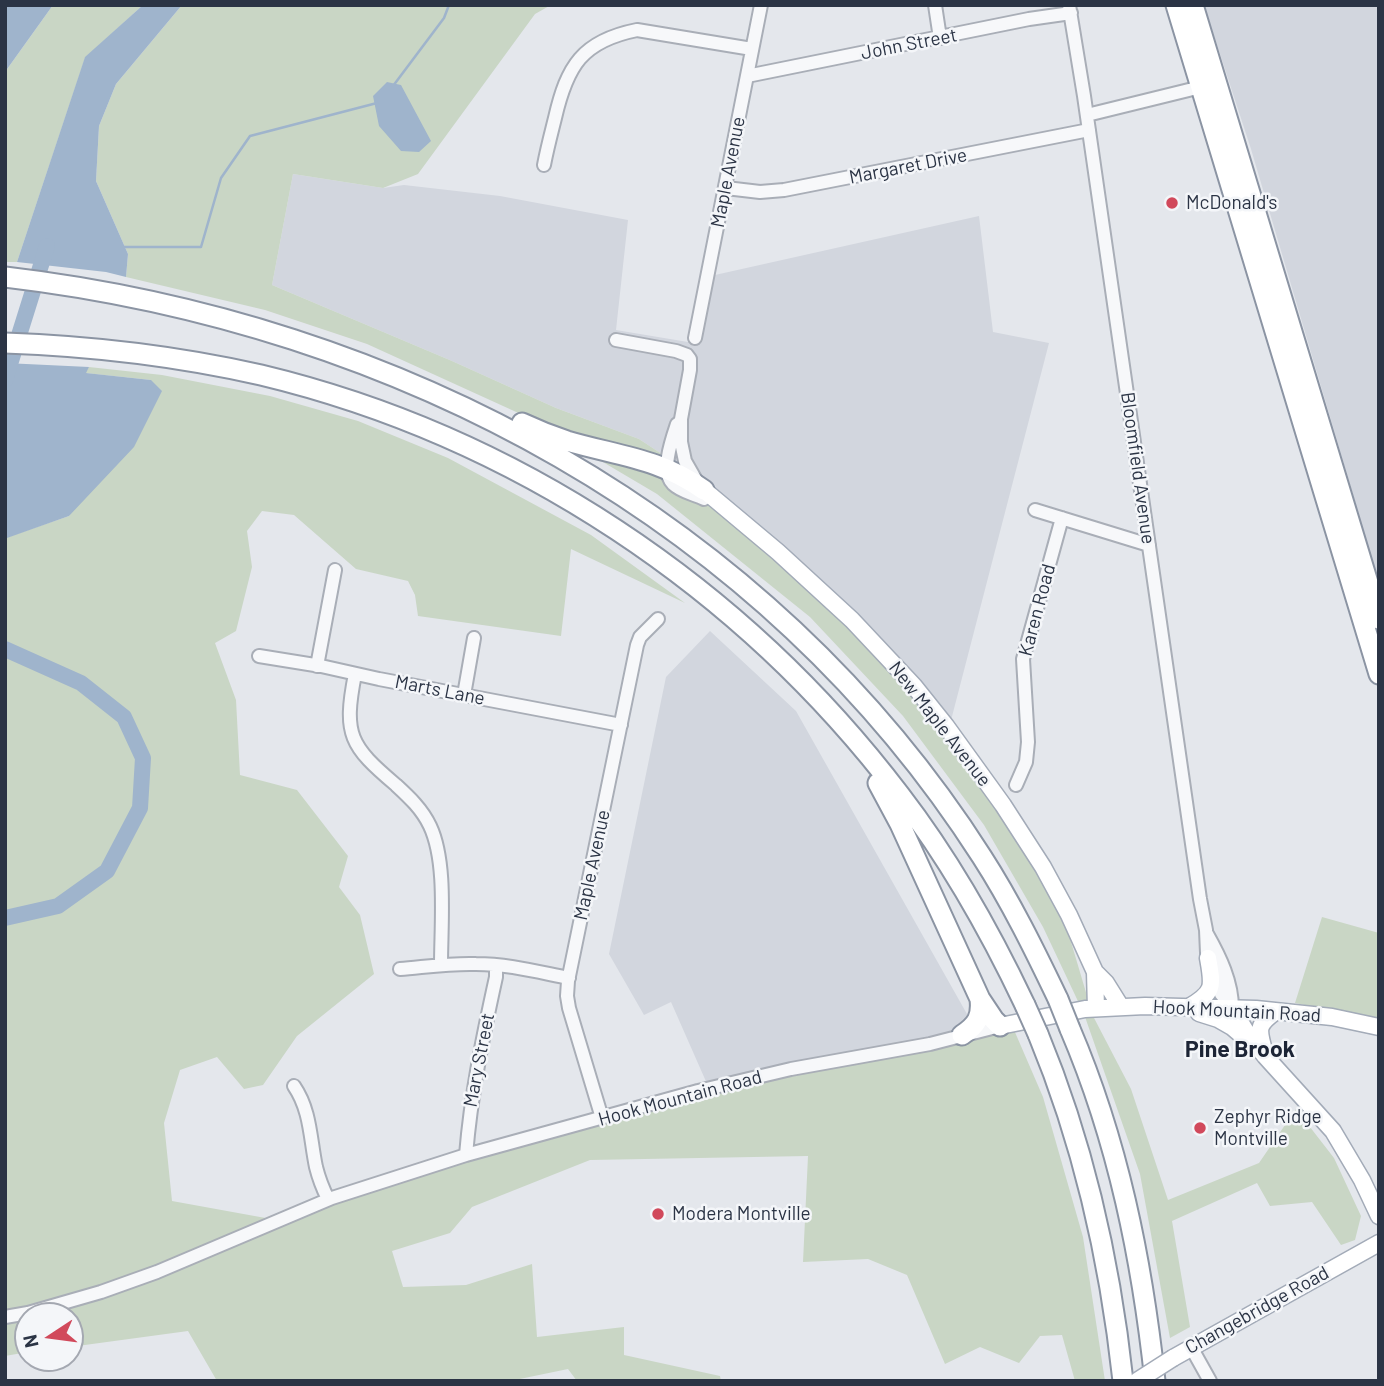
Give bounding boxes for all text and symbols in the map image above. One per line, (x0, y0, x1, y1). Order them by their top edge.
street label: John Street (859, 24, 959, 64)
street label: Maple Avenue (706, 115, 750, 229)
street label: Margaret Drive (847, 143, 969, 189)
place label: McDonald's (1186, 192, 1277, 214)
marker: McDonald's (1164, 195, 1180, 211)
street label: Bloomfield Avenue (1116, 390, 1160, 546)
street label: Karen Road (1014, 561, 1060, 659)
street label: New Maple Avenue (884, 657, 996, 791)
street label: Marts Lane (393, 670, 487, 710)
street label: Maple Avenue (569, 808, 615, 922)
street label: Hook Mountain Road (1152, 995, 1322, 1027)
street label: Mary Street (459, 1011, 499, 1109)
district label: Pine Brook (1185, 1035, 1295, 1063)
street label: Hook Mountain Road (596, 1065, 764, 1131)
place label: Zephyr Ridge Montville (1214, 1106, 1322, 1150)
marker: Zephyr Ridge Montville (1192, 1120, 1208, 1136)
place label: Modera Montville (672, 1203, 811, 1225)
marker: Modera Montville (650, 1206, 666, 1222)
street label: Changebridge Road (1181, 1261, 1333, 1359)
north arrow (14, 1302, 84, 1372)
text: N (17, 1333, 43, 1350)

